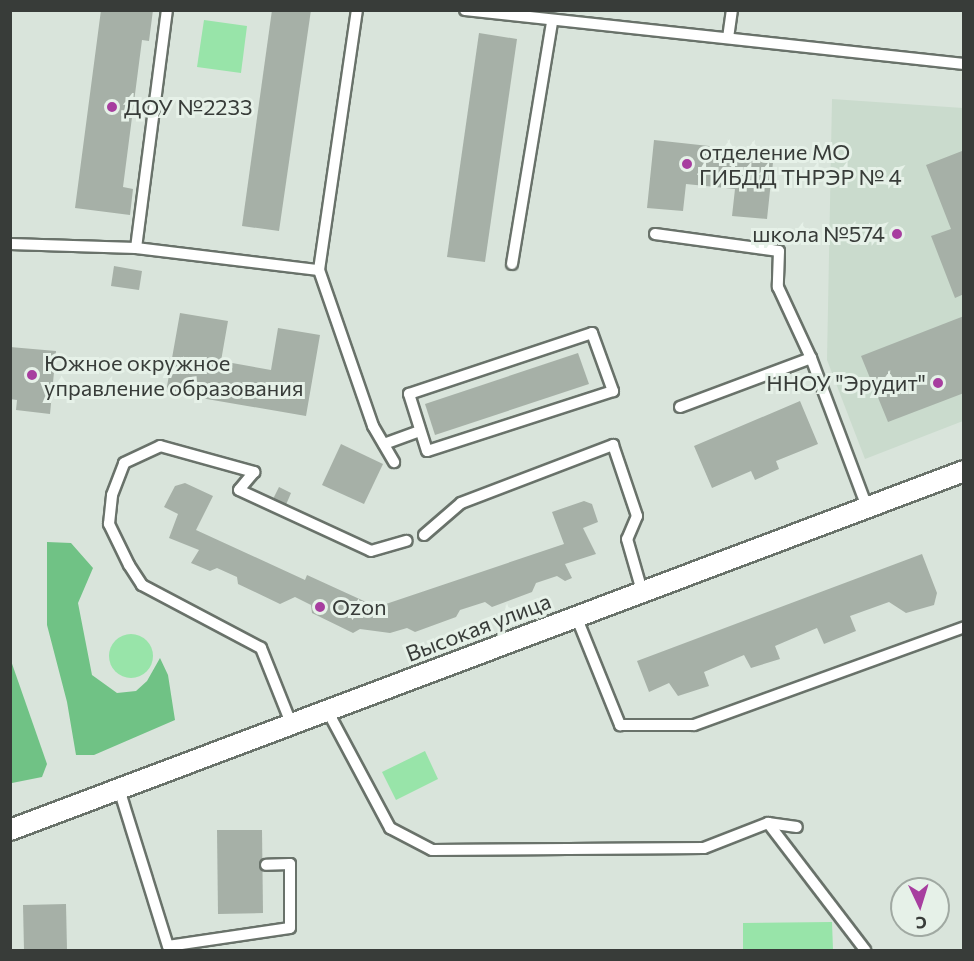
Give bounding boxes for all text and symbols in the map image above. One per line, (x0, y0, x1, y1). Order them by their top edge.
place label: ДОУ №2233 (124, 94, 253, 120)
marker: ДОУ №2233 (105, 100, 119, 114)
place label: отделение МО ГИБДД ТНРЭР № 4 (699, 138, 902, 190)
marker: отделение МО ГИБДД ТНРЭР № 4 (680, 157, 694, 171)
place label: школа №574 (752, 221, 885, 247)
marker: школа №574 (890, 227, 904, 241)
place label: Южное окружное управление образования (44, 349, 303, 400)
marker: Южное окружное управление образования (25, 368, 39, 382)
place label: ННОУ "Эрудит" (766, 370, 926, 396)
marker: ННОУ "Эрудит" (931, 376, 945, 390)
street label: Высокая улица (402, 587, 554, 667)
place label: Ozon (332, 594, 387, 620)
marker: Ozon (313, 600, 327, 614)
north arrow (890, 877, 950, 937)
text: С (915, 914, 927, 933)

